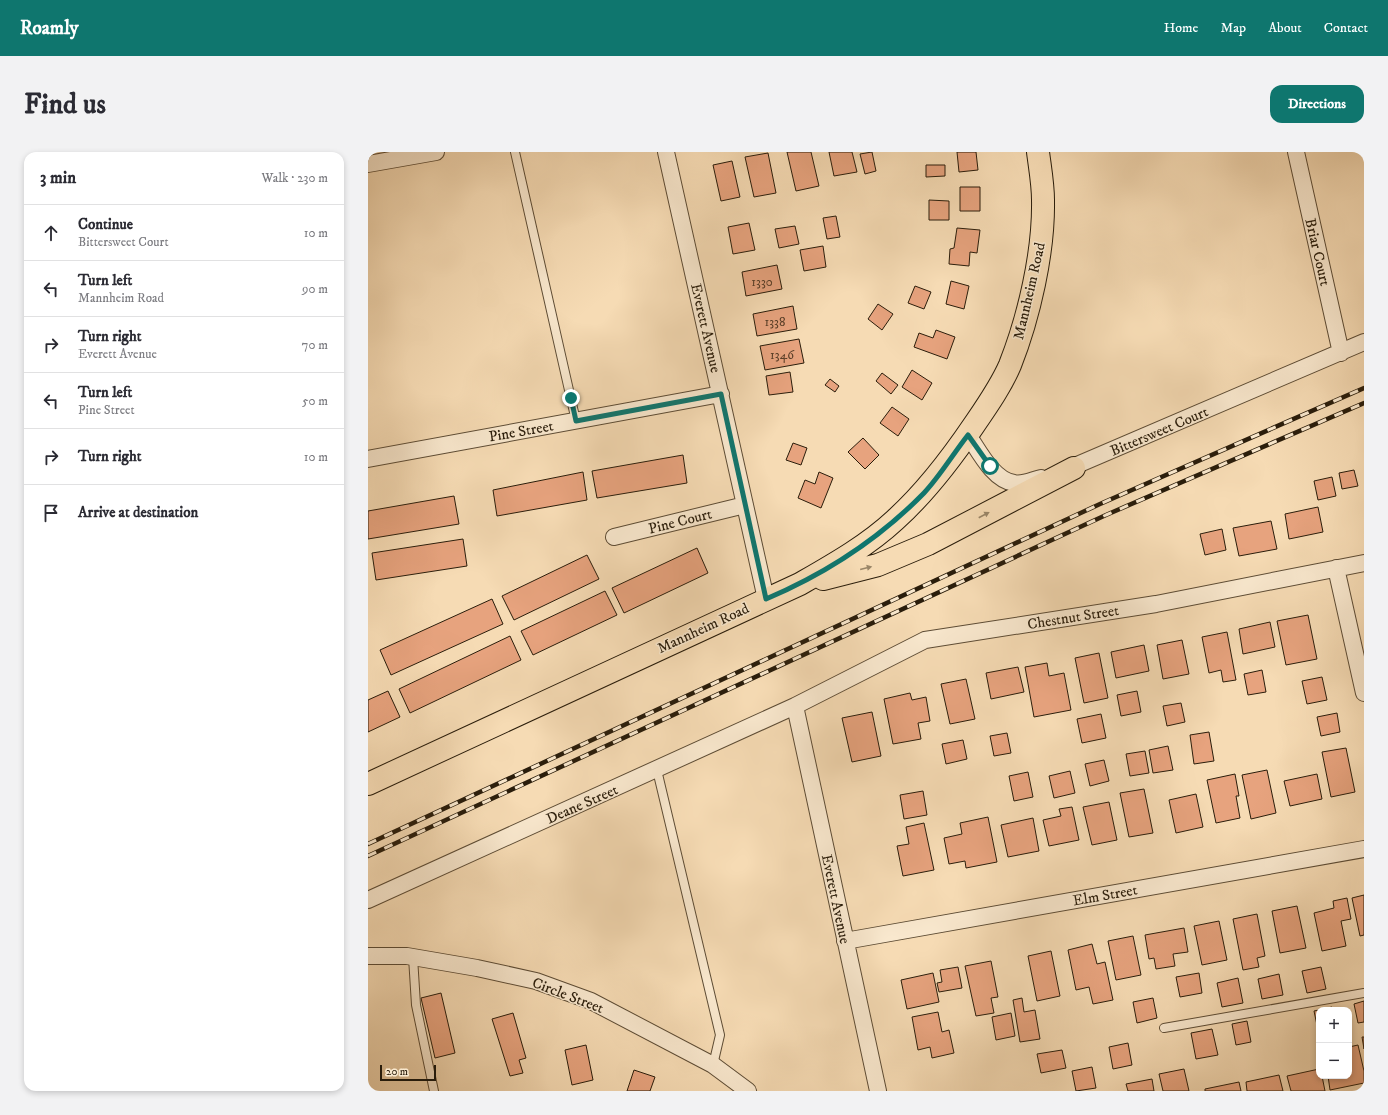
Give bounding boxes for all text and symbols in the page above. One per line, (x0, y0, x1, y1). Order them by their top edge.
text: Roamly (20, 17, 79, 40)
text: Home (1164, 19, 1198, 37)
text: Map (1220, 19, 1246, 37)
text: About (1268, 19, 1302, 37)
text: Contact (1324, 19, 1368, 37)
button: Directions (1270, 85, 1364, 123)
text: Find us (24, 87, 106, 122)
text: 3 min (40, 167, 76, 189)
text: Walk · 230 m (262, 170, 328, 186)
text: Continue (78, 215, 133, 234)
street label: Briar Court (1301, 216, 1335, 288)
icon: ahead (40, 222, 62, 244)
text: 10 m (304, 225, 328, 241)
text: Bittersweet Court (78, 234, 169, 250)
street label: Mannheim Road (1009, 240, 1050, 342)
text: Turn left (78, 271, 132, 290)
house number: 1330 (751, 274, 773, 290)
icon: left (40, 278, 62, 300)
text: 90 m (302, 281, 328, 297)
street label: Everett Avenue (686, 282, 725, 375)
text: Mannheim Road (78, 290, 164, 306)
house number: 1338 (765, 314, 785, 330)
text: Turn right (78, 327, 141, 346)
icon: right (40, 334, 62, 356)
text: 70 m (302, 337, 328, 353)
text: Everett Avenue (78, 346, 157, 362)
house number: 1346 (770, 347, 795, 363)
text: Turn left (78, 383, 132, 402)
route end (562, 389, 580, 407)
icon: left (40, 390, 62, 412)
text: 50 m (302, 393, 328, 409)
text: Pine Street (78, 402, 135, 418)
street label: Bittersweet Court (1107, 402, 1211, 461)
street label: Pine Street (487, 416, 555, 447)
icon: right (40, 446, 62, 468)
text: Turn right (78, 447, 141, 466)
text: 10 m (304, 449, 328, 465)
route start (981, 457, 999, 475)
icon: arrive (40, 502, 62, 524)
text: Arrive at destination (78, 503, 198, 522)
street label: Pine Court (646, 504, 714, 539)
one-way arrow (978, 512, 990, 518)
one-way arrow (860, 565, 872, 571)
street label: Mannheim Road (654, 599, 753, 658)
street label: Chestnut Street (1026, 601, 1120, 634)
street label: Deane Street (543, 780, 621, 829)
street label: Everett Avenue (817, 853, 854, 946)
street label: Elm Street (1071, 880, 1139, 910)
street label: Circle Street (529, 973, 606, 1018)
map controls (1316, 1007, 1352, 1079)
button: + (1316, 1007, 1352, 1043)
button: − (1316, 1043, 1352, 1079)
scale bar (380, 1063, 436, 1082)
text: 20 m (386, 1065, 408, 1079)

